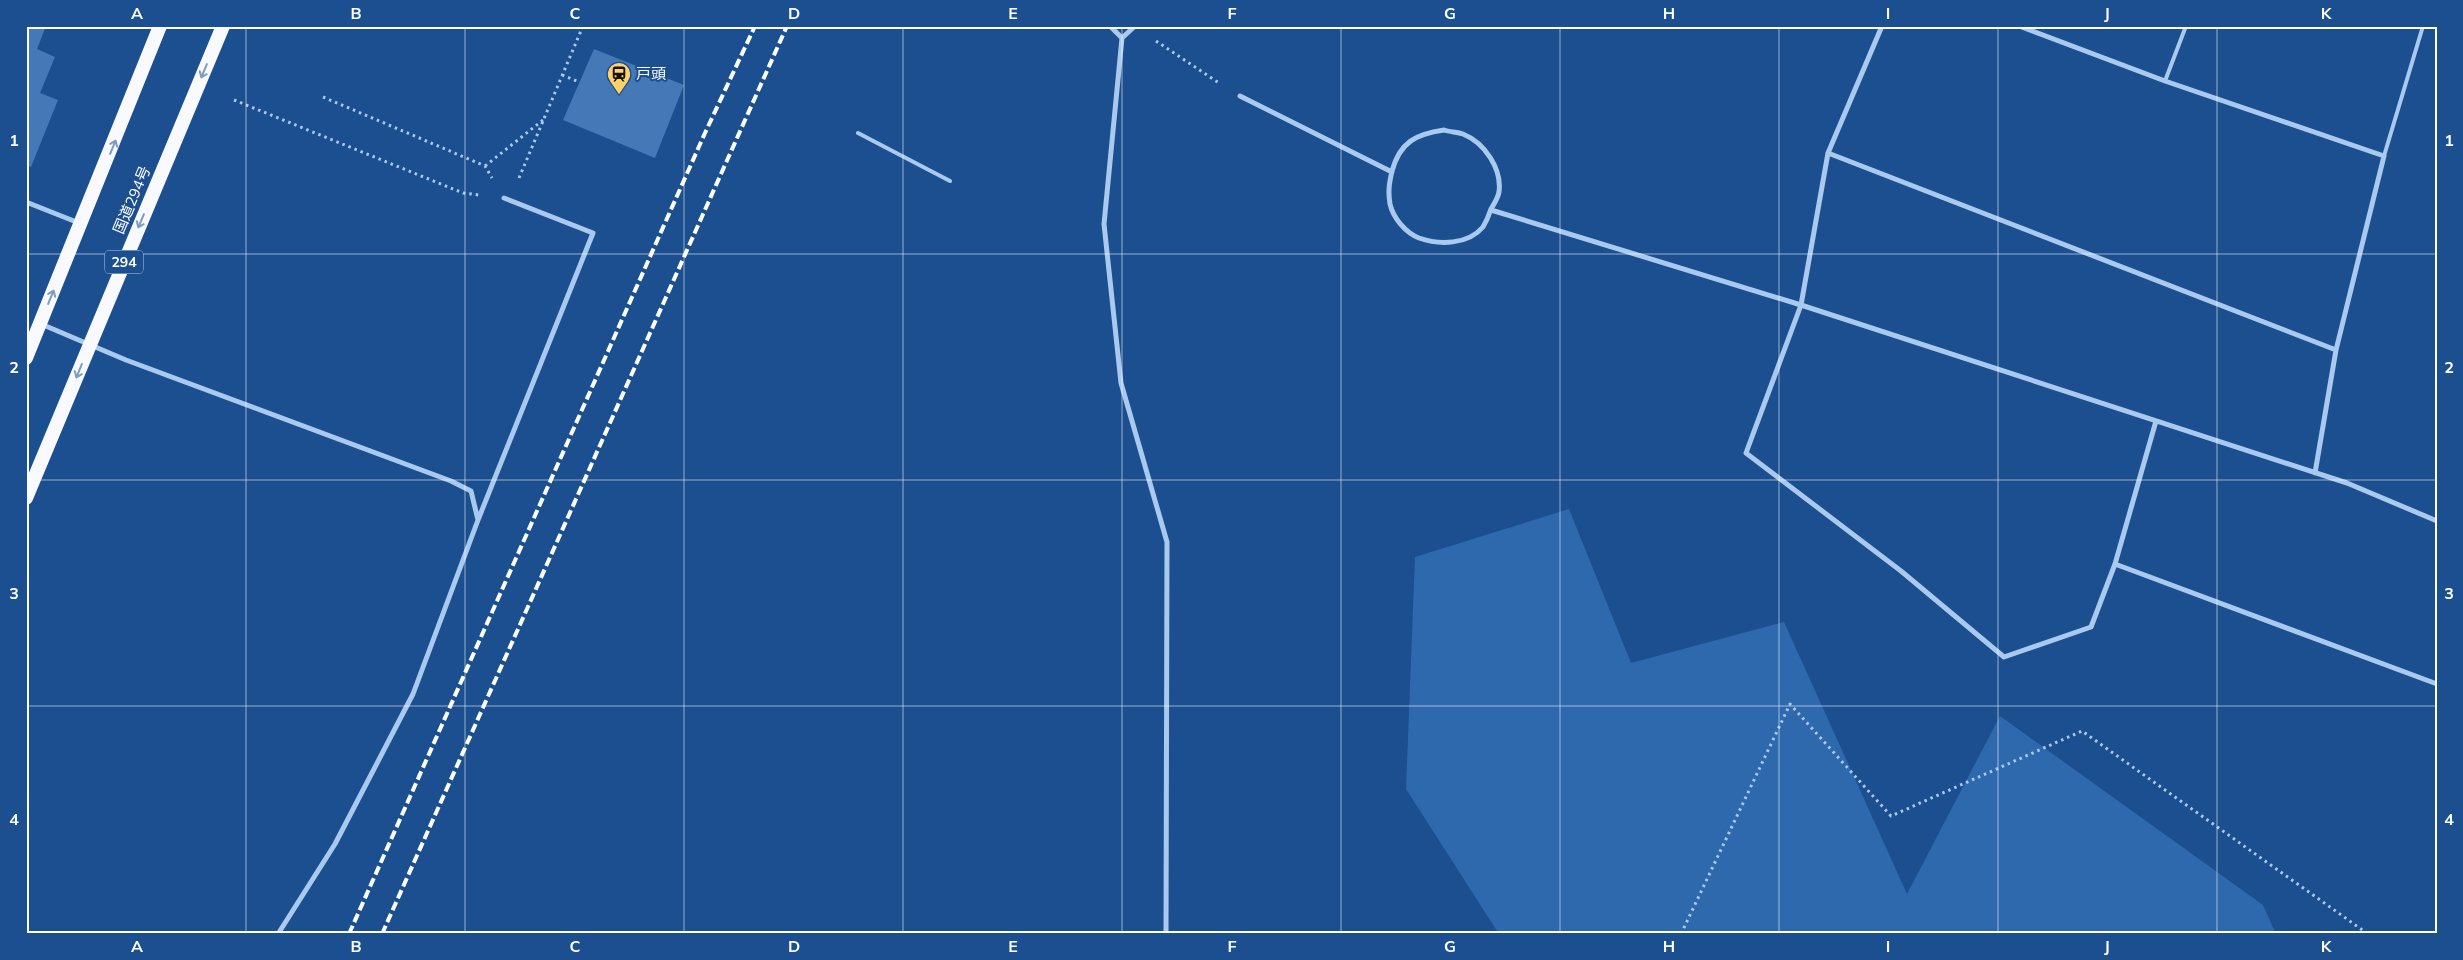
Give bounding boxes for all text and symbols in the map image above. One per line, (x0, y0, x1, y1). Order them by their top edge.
text: A (131, 3, 143, 23)
text: B (350, 3, 362, 23)
text: C (570, 3, 581, 23)
text: D (788, 3, 800, 23)
text: E (1008, 3, 1018, 23)
text: F (1227, 3, 1237, 23)
text: G (1444, 3, 1456, 23)
text: H (1663, 3, 1675, 23)
text: I (1886, 3, 1890, 23)
text: J (2104, 3, 2110, 23)
text: K (2321, 3, 2333, 23)
station icon: 戸頭 (606, 61, 632, 95)
one-way arrow (199, 63, 209, 78)
place label: 戸頭 (636, 64, 666, 83)
text: 1 (9, 130, 19, 150)
text: 1 (2444, 130, 2454, 150)
one-way arrow (109, 139, 118, 154)
street label: 国道294号 (109, 163, 154, 237)
one-way arrow (136, 213, 146, 228)
road number: 294 (105, 250, 143, 274)
one-way arrow (47, 290, 57, 305)
text: 2 (9, 357, 19, 377)
text: 2 (2444, 357, 2454, 377)
one-way arrow (73, 363, 83, 378)
text: 3 (9, 583, 19, 603)
text: 3 (2444, 583, 2454, 603)
text: 4 (9, 809, 19, 829)
text: 4 (2444, 809, 2454, 829)
text: A (131, 936, 143, 956)
text: B (350, 936, 362, 956)
text: C (570, 936, 581, 956)
text: D (788, 936, 800, 956)
text: E (1008, 936, 1018, 956)
text: F (1227, 936, 1237, 956)
text: G (1444, 936, 1456, 956)
text: H (1663, 936, 1675, 956)
text: I (1886, 936, 1890, 956)
text: J (2104, 936, 2110, 956)
text: K (2321, 936, 2333, 956)

